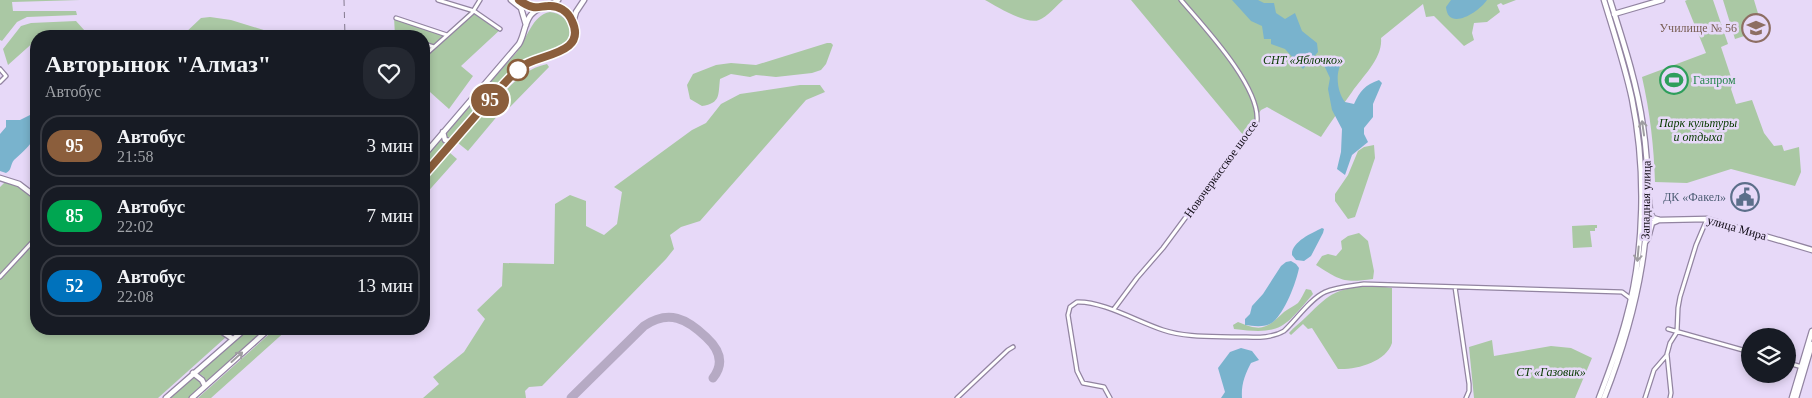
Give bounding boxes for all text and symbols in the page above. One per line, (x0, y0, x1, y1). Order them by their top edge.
school or university icon: Училище № 56 (1741, 13, 1771, 43)
place label: Училище № 56 (1660, 21, 1737, 35)
button: heart (363, 47, 415, 99)
text: Авторынок "Алмаз" (45, 51, 271, 77)
park label: СНТ «Яблочко» (1263, 53, 1343, 67)
unlabelled marker (507, 59, 529, 81)
sports icon: Газпром (1659, 65, 1689, 95)
place label: Газпром (1693, 73, 1736, 87)
text: Автобус (45, 83, 101, 100)
line badge: 95 (468, 84, 512, 116)
text: 95 (481, 90, 499, 110)
park label: Парк культуры и отдыха (1658, 116, 1737, 144)
street label: Новочеркасское шоссе (1181, 118, 1261, 220)
one-way arrow (1638, 120, 1648, 136)
text: Автобус (117, 126, 185, 147)
text: 3 мин (366, 135, 413, 156)
text: 95 (66, 136, 84, 156)
text: 21:58 (117, 148, 153, 165)
street label: Западная улица (1638, 160, 1654, 240)
public building icon: ДК «Факел» (1730, 182, 1760, 212)
place label: ДК «Факел» (1663, 190, 1726, 204)
text: Автобус (117, 196, 185, 217)
text: 7 мин (366, 205, 413, 226)
text: 85 (66, 206, 84, 226)
street label: улица Мира (1706, 213, 1769, 243)
text: 22:02 (117, 218, 153, 235)
one-way arrow (1633, 246, 1643, 262)
text: Автобус (117, 266, 185, 287)
text: 13 мин (357, 275, 413, 296)
text: 52 (66, 276, 84, 296)
text: 22:08 (117, 288, 153, 305)
map controls (1741, 328, 1796, 383)
button: layers (1741, 328, 1796, 383)
one-way arrow (231, 352, 244, 363)
park label: СТ «Газовик» (1516, 365, 1586, 379)

